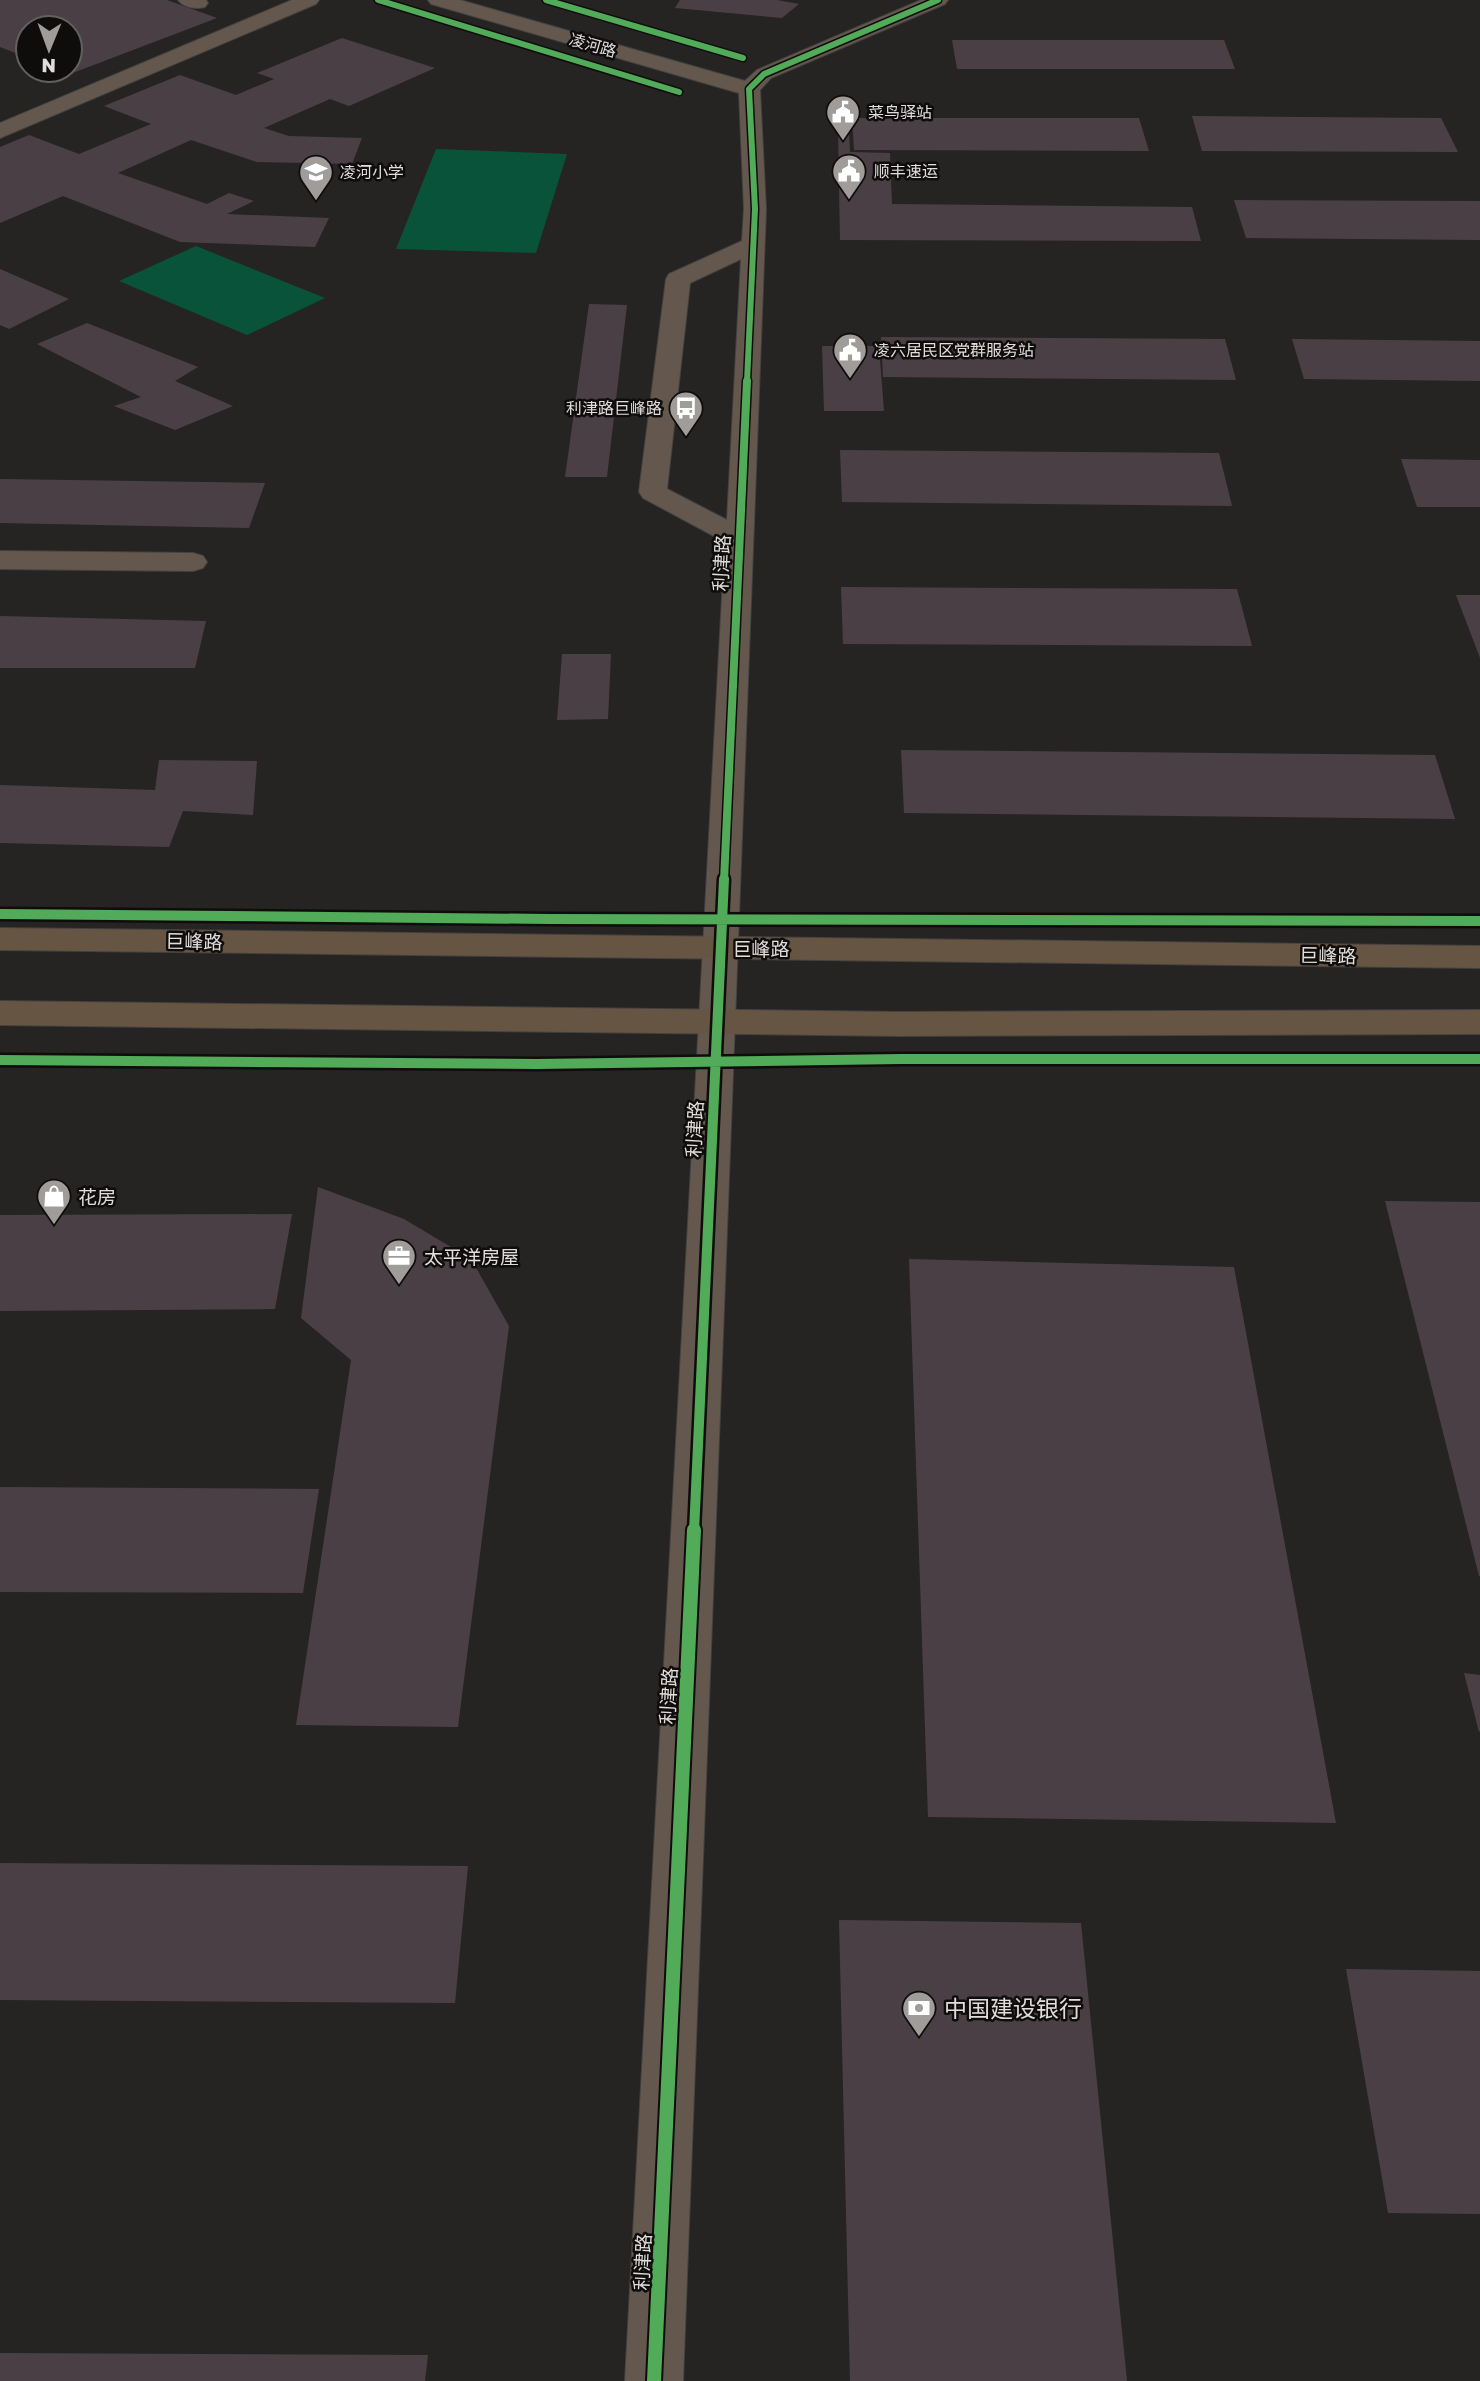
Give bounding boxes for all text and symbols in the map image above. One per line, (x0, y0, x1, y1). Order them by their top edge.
north arrow (14, 14, 84, 84)
street label: 凌河路 (567, 29, 619, 61)
text: N (41, 55, 56, 78)
public building icon: 菜鸟驿站 (824, 93, 862, 142)
place label: 菜鸟驿站 (868, 102, 932, 122)
public building icon: 顺丰速运 (830, 152, 868, 201)
school or university icon: 凌河小学 (297, 153, 335, 202)
place label: 顺丰速运 (874, 161, 938, 181)
place label: 凌河小学 (340, 162, 404, 182)
public building icon: 凌六居民区党群服务站 (831, 331, 869, 380)
place label: 凌六居民区党群服务站 (874, 340, 1034, 360)
bus stop icon: 利津路巨峰路 (667, 389, 705, 438)
place label: 利津路巨峰路 (566, 398, 662, 418)
street label: 利津路 (708, 534, 734, 592)
street label: 巨峰路 (165, 929, 223, 953)
street label: 巨峰路 (732, 937, 790, 960)
street label: 巨峰路 (1299, 943, 1357, 967)
street label: 利津路 (681, 1100, 707, 1158)
shop icon: 花房 (35, 1177, 73, 1226)
place label: 花房 (78, 1185, 116, 1208)
office icon: 太平洋房屋 (380, 1237, 418, 1286)
place label: 太平洋房屋 (424, 1245, 519, 1268)
street label: 利津路 (655, 1667, 681, 1725)
bank icon: 中国建设银行 (900, 1989, 938, 2038)
place label: 中国建设银行 (944, 1994, 1082, 2022)
street label: 利津路 (629, 2233, 655, 2291)

